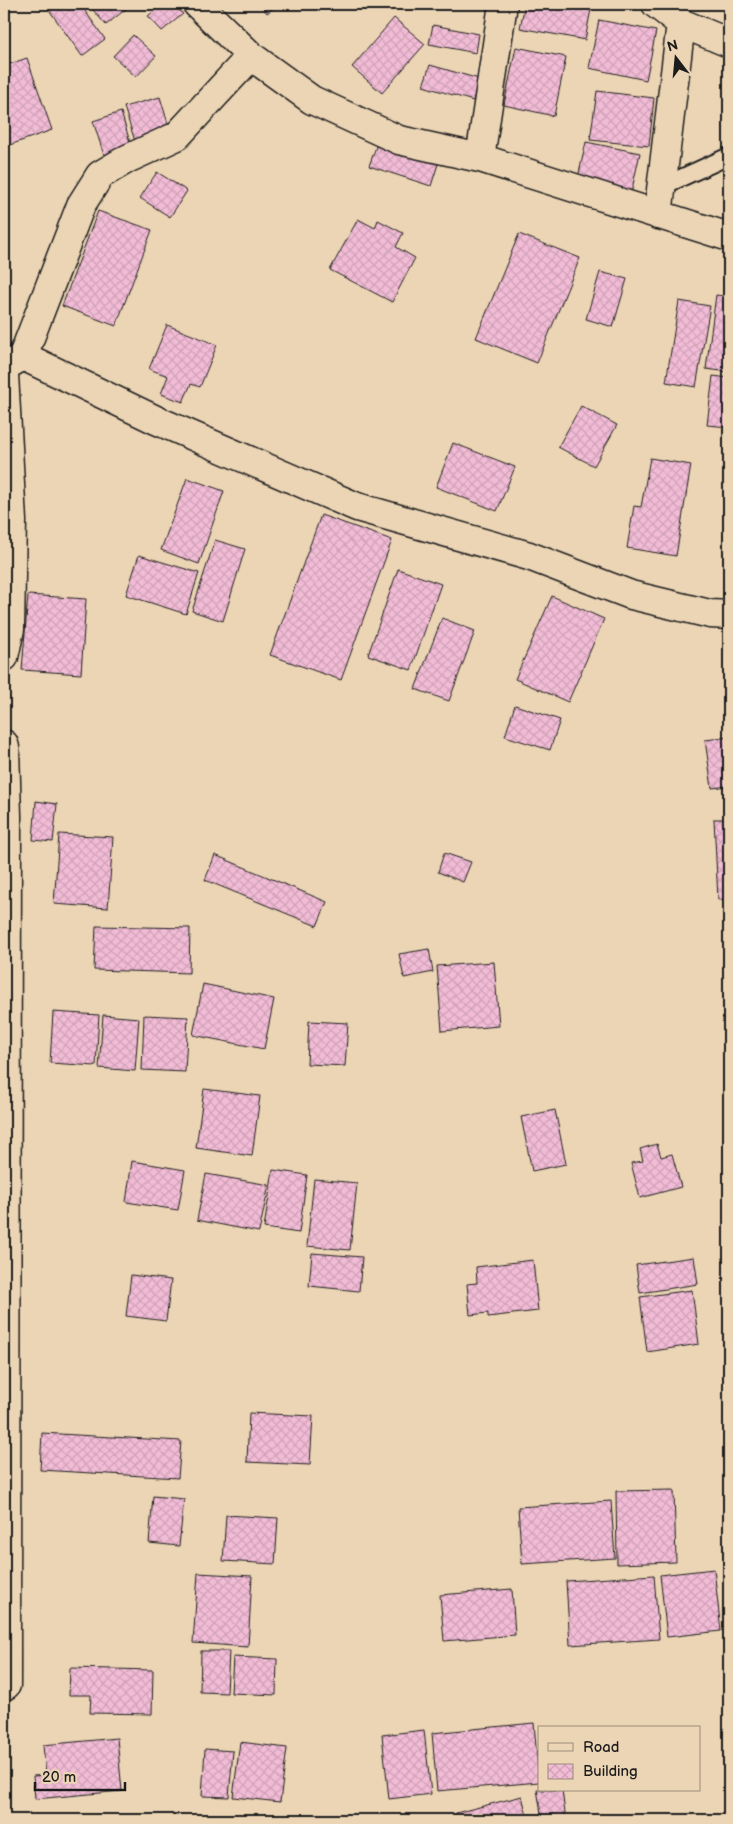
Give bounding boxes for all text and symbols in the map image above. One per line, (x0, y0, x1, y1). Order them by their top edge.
north arrow (650, 32, 700, 82)
text: N (665, 36, 680, 56)
legend (538, 1726, 700, 1792)
text: Road (583, 1738, 619, 1757)
scale bar (35, 1759, 125, 1791)
text: Building (583, 1762, 638, 1781)
text: 20 m (42, 1768, 76, 1787)

